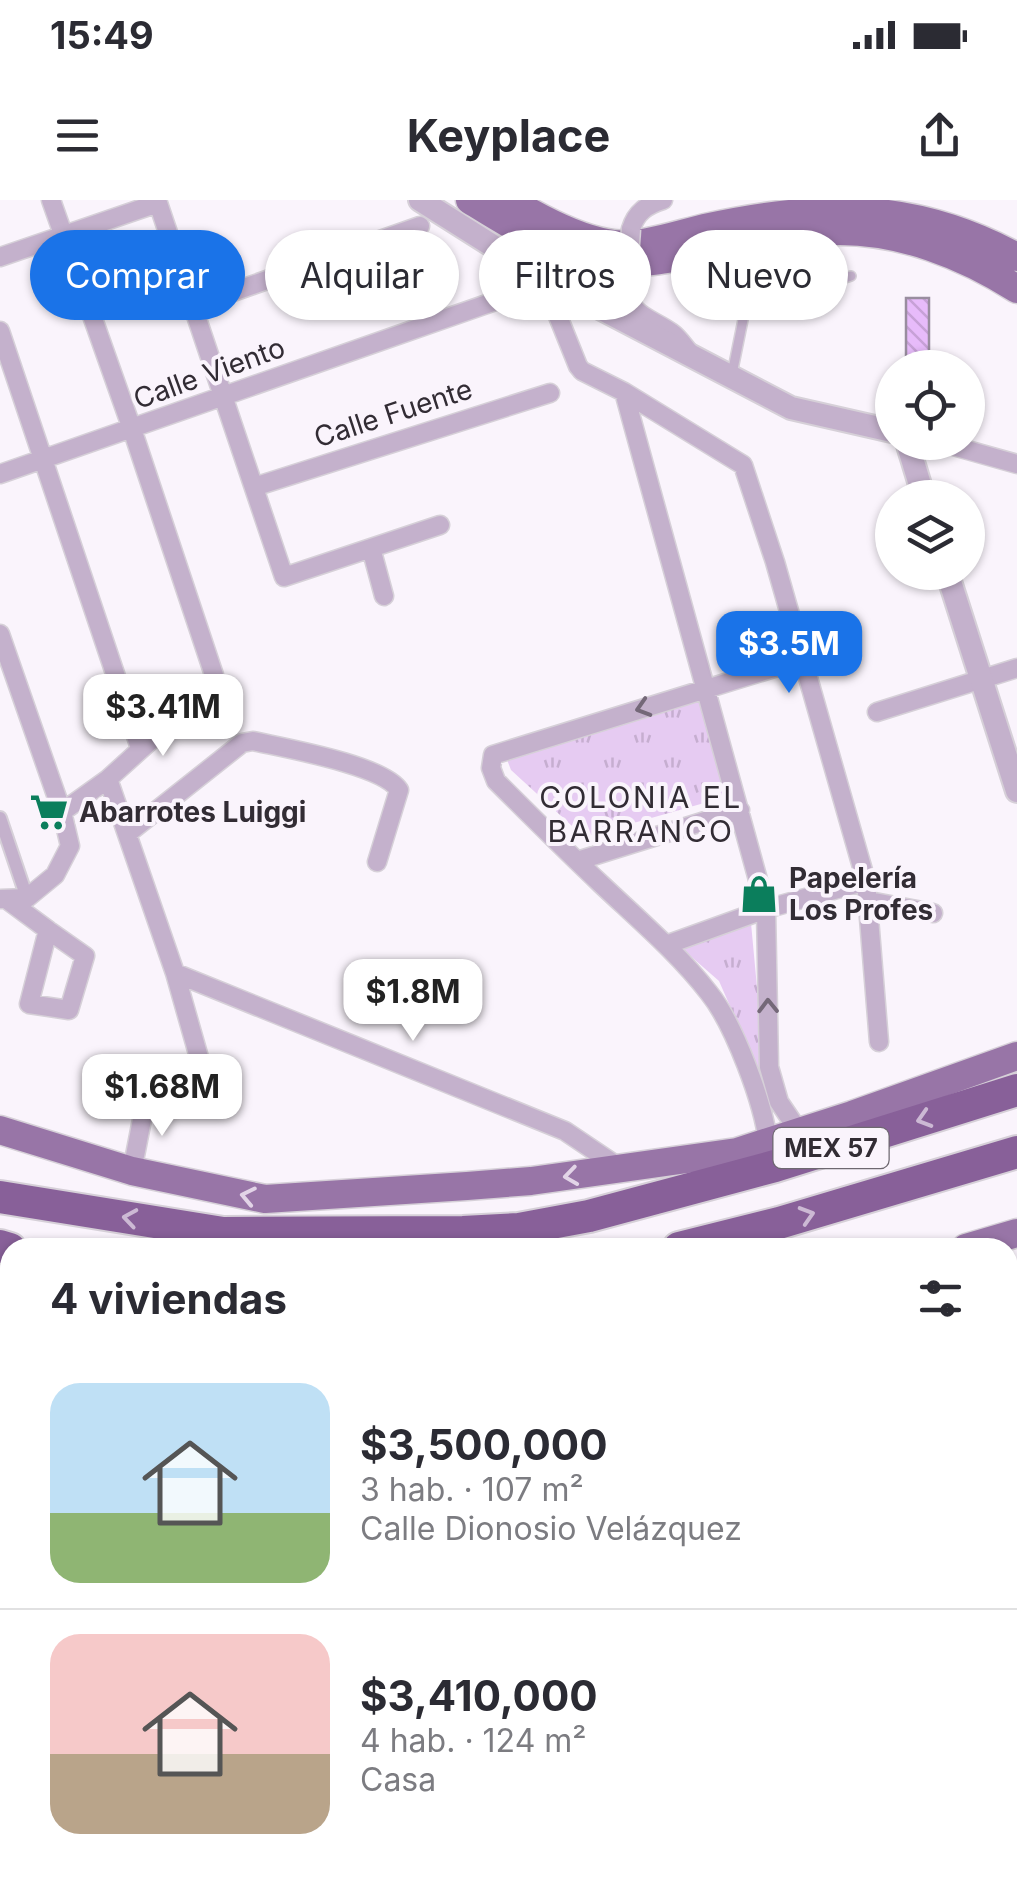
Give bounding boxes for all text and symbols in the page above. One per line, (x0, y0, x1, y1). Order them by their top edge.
text: 15:49 (50, 12, 154, 58)
icon: menu (50, 108, 105, 163)
text: Keyplace (407, 108, 610, 163)
icon: share (912, 108, 967, 163)
chip: Comprar (30, 230, 245, 320)
chip: Alquilar (265, 230, 459, 320)
chip: Filtros (479, 230, 651, 320)
chip: Nuevo (671, 230, 848, 320)
street label: Calle Viento (129, 330, 289, 416)
map controls (875, 350, 985, 590)
button: locate (875, 350, 985, 460)
street label: Calle Fuente (310, 371, 476, 455)
button: layers (875, 480, 985, 590)
pin: $3.5M (719, 611, 859, 696)
text: $3.5M (738, 624, 840, 663)
pin: $3.41M (82, 674, 244, 759)
text: $3.41M (105, 687, 221, 726)
one-way arrow (635, 697, 652, 717)
district label: COLONIA EL BARRANCO (539, 779, 743, 849)
supermarket icon: Abarrotes Luiggi (28, 791, 70, 833)
place label: Abarrotes Luiggi (79, 795, 306, 829)
place label: Papelería Los Profes (789, 861, 933, 927)
shop icon: Papelería Los Profes (738, 873, 780, 915)
pin: $1.8M (343, 959, 483, 1044)
text: $1.8M (365, 972, 461, 1011)
one-way arrow (757, 998, 779, 1014)
pin: $1.68M (81, 1054, 243, 1139)
text: $1.68M (104, 1067, 220, 1106)
one-way arrow (916, 1107, 933, 1128)
road number: MEX 57 (774, 1128, 888, 1168)
one-way arrow (563, 1164, 580, 1185)
one-way arrow (240, 1186, 257, 1207)
one-way arrow (798, 1206, 815, 1227)
one-way arrow (122, 1208, 139, 1229)
icon: filters (913, 1271, 968, 1326)
text: 4 viviendas (50, 1273, 287, 1324)
text: $3,500,000 (360, 1419, 608, 1470)
icon: home (130, 1423, 250, 1543)
text: 3 hab. · 107 m² (360, 1470, 584, 1509)
text: Calle Dionosio Velázquez (360, 1509, 742, 1548)
text: $3,410,000 (360, 1670, 598, 1721)
icon: home (130, 1674, 250, 1794)
text: 4 hab. · 124 m² (360, 1721, 586, 1760)
text: Casa (360, 1760, 436, 1799)

